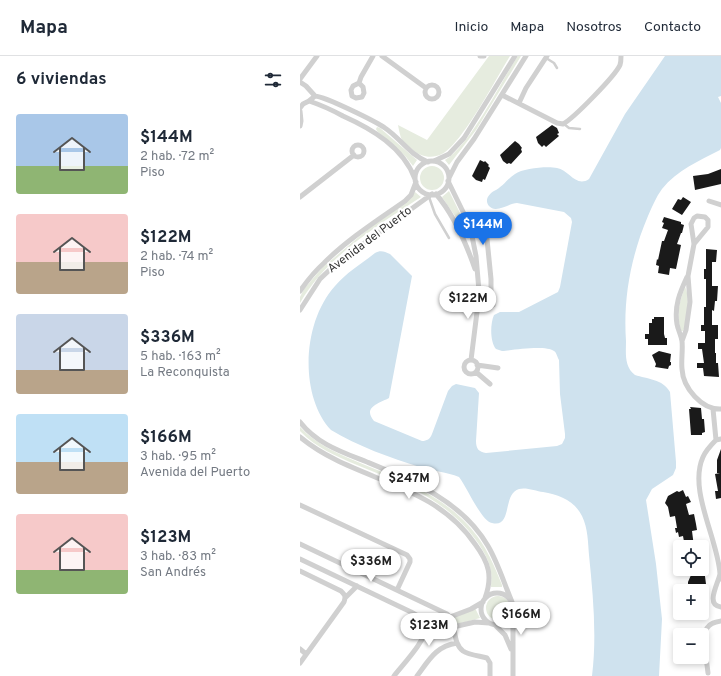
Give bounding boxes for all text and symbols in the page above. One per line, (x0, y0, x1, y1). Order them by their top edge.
text: Mapa (20, 16, 68, 40)
text: Inicio (455, 19, 488, 36)
text: Mapa (510, 19, 544, 36)
text: Nosotros (566, 19, 622, 36)
text: Contacto (644, 19, 701, 36)
text: 6 viviendas (16, 69, 107, 91)
icon: filters (262, 69, 284, 91)
text: $144M (140, 127, 193, 149)
icon: home (48, 130, 96, 178)
text: 2 hab. · 72 m² (140, 149, 214, 165)
text: Piso (140, 165, 165, 181)
street label: Avenida del Puerto (325, 203, 416, 277)
pin: $144M (455, 212, 511, 246)
text: $144M (463, 217, 503, 233)
text: $122M (140, 227, 192, 249)
icon: home (48, 230, 96, 278)
text: 2 hab. · 74 m² (140, 249, 213, 265)
text: Piso (140, 265, 165, 281)
pin: $122M (440, 286, 496, 320)
text: $122M (448, 291, 488, 307)
text: $336M (140, 327, 195, 349)
icon: home (48, 330, 96, 378)
text: 5 hab. · 163 m² (140, 349, 221, 365)
text: La Reconquista (140, 365, 230, 381)
text: $166M (140, 427, 192, 449)
icon: home (48, 430, 96, 478)
text: 3 hab. · 95 m² (140, 449, 216, 465)
text: Avenida del Puerto (140, 465, 250, 481)
pin: $247M (381, 466, 437, 500)
text: $247M (388, 471, 430, 487)
text: $123M (140, 527, 191, 549)
icon: home (48, 530, 96, 578)
map controls (673, 540, 709, 664)
button: locate (673, 540, 709, 576)
text: 3 hab. · 83 m² (140, 549, 216, 565)
pin: $336M (343, 549, 399, 583)
text: $336M (350, 554, 392, 570)
text: San Andrés (140, 565, 206, 581)
button: + (673, 584, 709, 620)
pin: $166M (493, 602, 549, 636)
text: $166M (501, 607, 541, 623)
pin: $123M (401, 613, 457, 647)
text: $123M (409, 618, 449, 634)
button: − (673, 628, 709, 664)

